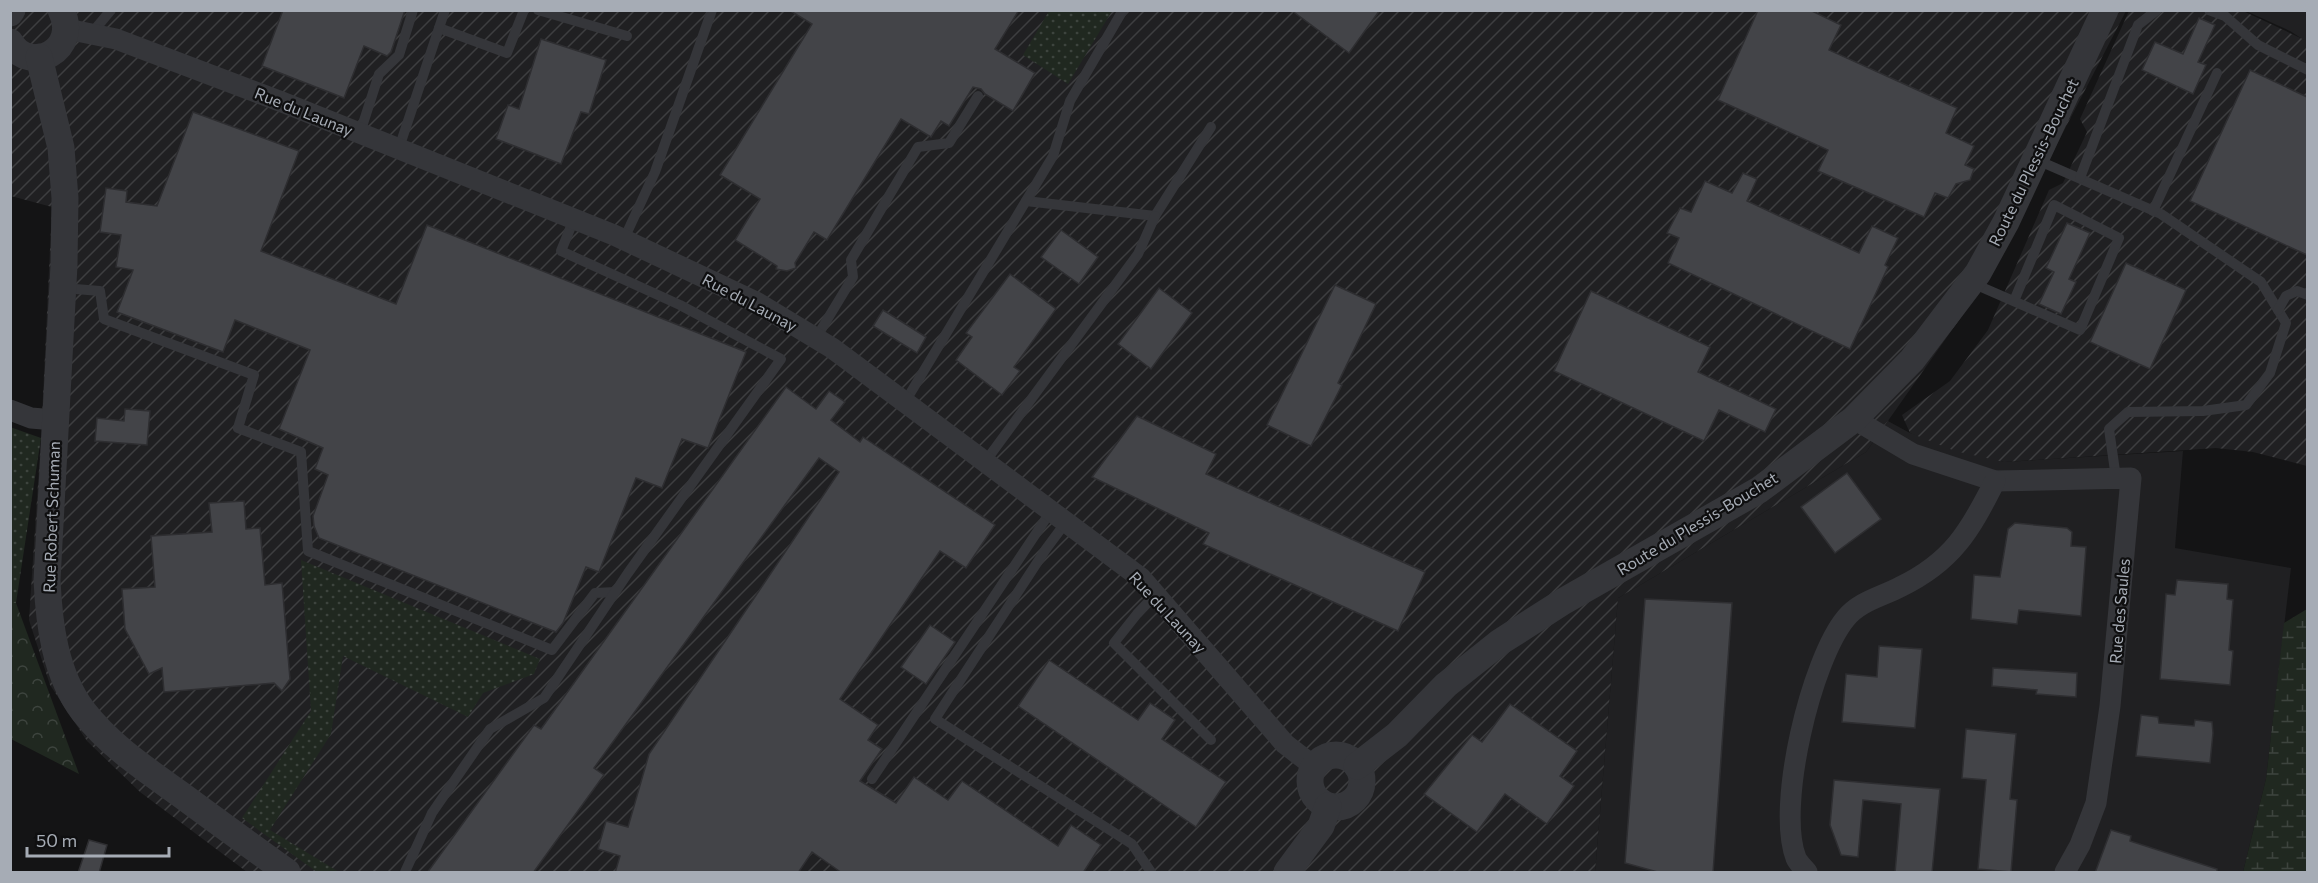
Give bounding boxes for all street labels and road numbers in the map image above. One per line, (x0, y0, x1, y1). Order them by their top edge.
street label: Route du Plessis-Bouchet (1984, 75, 2082, 249)
street label: Rue du Launay (252, 83, 356, 139)
street label: Rue du Launay (699, 269, 801, 335)
street label: Rue Robert Schuman (39, 441, 63, 593)
street label: Route du Plessis-Bouchet (1613, 467, 1781, 579)
street label: Rue des Saules (2105, 558, 2133, 664)
street label: Rue du Launay (1125, 567, 1211, 657)

